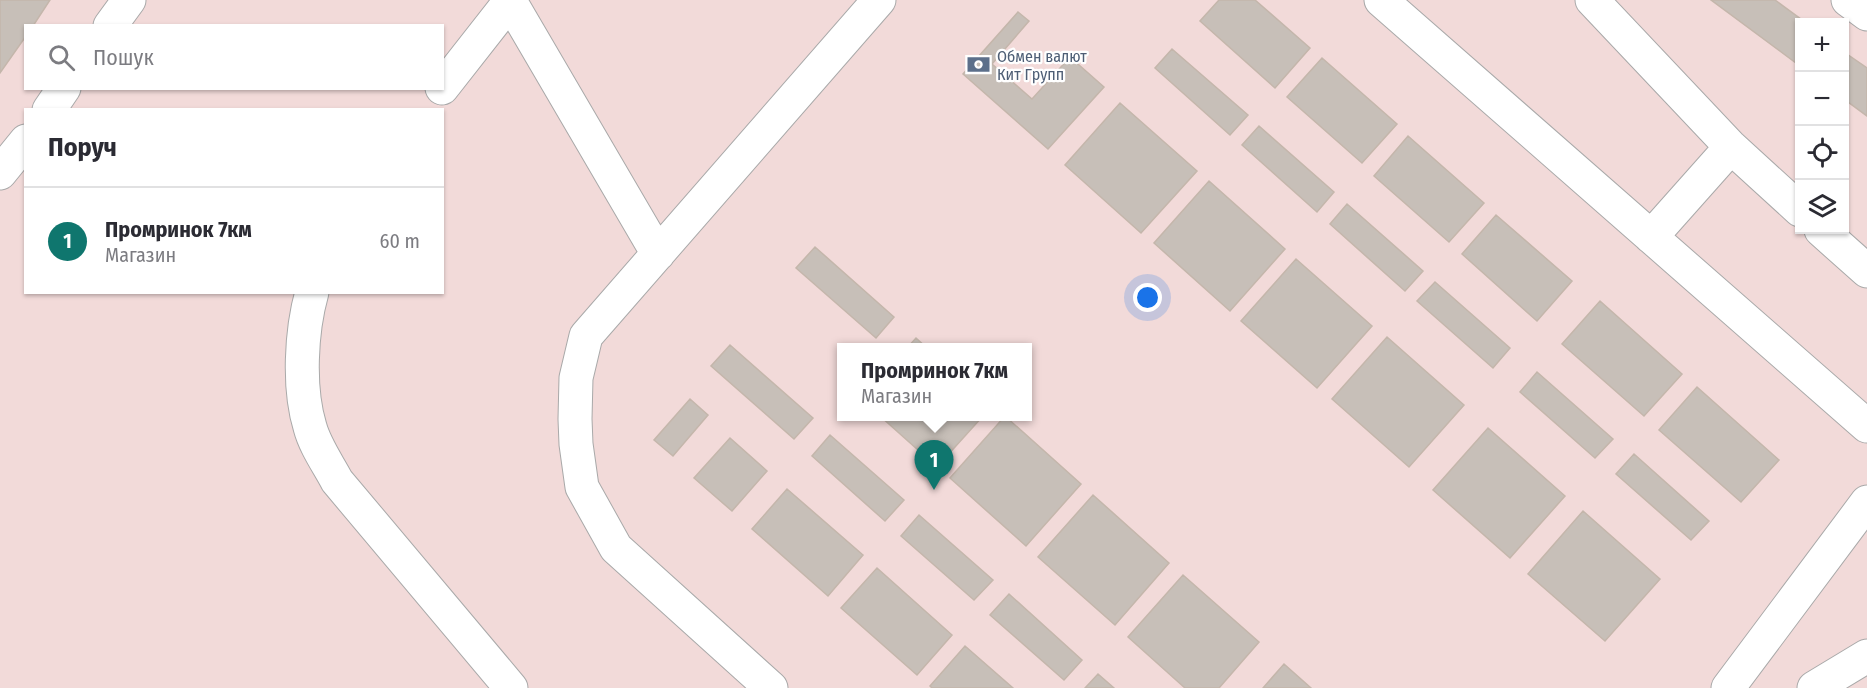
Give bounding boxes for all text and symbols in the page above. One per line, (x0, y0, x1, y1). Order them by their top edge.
map controls (1795, 18, 1849, 234)
button: + (1795, 18, 1849, 72)
search box (24, 24, 444, 90)
icon: search (45, 41, 78, 74)
text: Пошук (93, 44, 154, 71)
place label: Обмен валют Кит Групп (997, 47, 1087, 84)
bank icon: Обмен валют Кит Групп (966, 52, 992, 78)
button: − (1795, 72, 1849, 126)
button: locate (1795, 126, 1849, 180)
text: Поруч (48, 132, 117, 163)
button: layers (1795, 180, 1849, 234)
text: Промринок 7км (105, 216, 252, 243)
text: 1 (63, 229, 72, 253)
text: 60 m (380, 229, 420, 253)
text: Магазин (105, 243, 176, 267)
your location (1133, 283, 1162, 312)
popup (837, 343, 1032, 421)
text: Промринок 7км (861, 357, 1008, 384)
text: Магазин (861, 384, 932, 408)
pin: 1 (914, 440, 954, 490)

